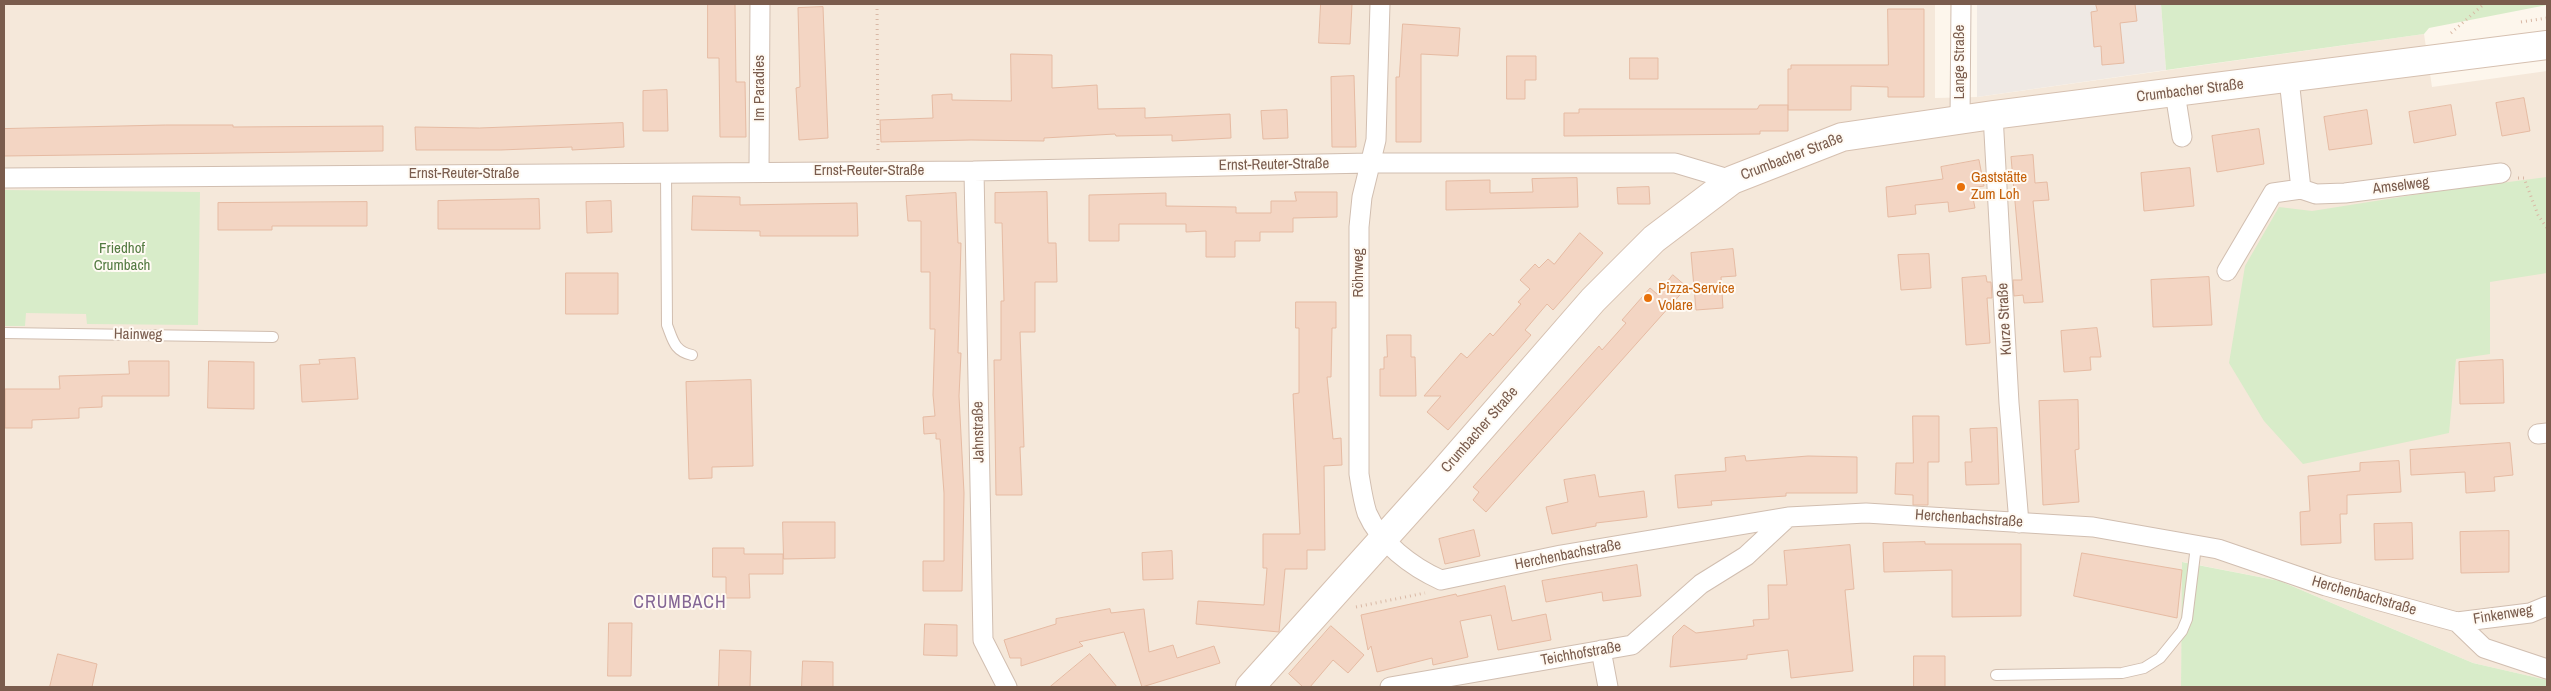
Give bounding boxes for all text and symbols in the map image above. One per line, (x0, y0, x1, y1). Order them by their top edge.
street label: Lange Straße (1951, 25, 1969, 99)
street label: Im Paradies (751, 55, 769, 121)
street label: Crumbacher Straße (2135, 75, 2245, 107)
street label: Crumbacher Straße (1738, 129, 1846, 185)
street label: Ernst-Reuter-Straße (1218, 155, 1330, 175)
street label: Ernst-Reuter-Straße (814, 162, 924, 180)
street label: Ernst-Reuter-Straße (409, 165, 519, 183)
place label: Gaststätte Zum Loh (1971, 169, 2027, 204)
street label: Amselweg (2372, 174, 2430, 198)
marker: Gaststätte Zum Loh (1955, 181, 1967, 193)
park label: Friedhof Crumbach (94, 240, 150, 275)
street label: Röhrweg (1350, 248, 1368, 298)
place label: Pizza-Service Volare (1658, 280, 1735, 315)
street label: Kurze Straße (1994, 282, 2016, 356)
marker: Pizza-Service Volare (1642, 292, 1654, 304)
street label: Hainweg (114, 326, 162, 344)
street label: Crumbacher Straße (1438, 383, 1522, 477)
street label: Jahnstraße (969, 401, 989, 463)
street label: Herchenbachstraße (1914, 506, 2024, 532)
street label: Herchenbachstraße (1513, 536, 1623, 574)
street label: Herchenbachstraße (2310, 572, 2418, 620)
district label: CRUMBACH (632, 592, 728, 614)
street label: Finkenweg (2472, 601, 2534, 629)
street label: Teichhofstraße (1539, 638, 1623, 670)

